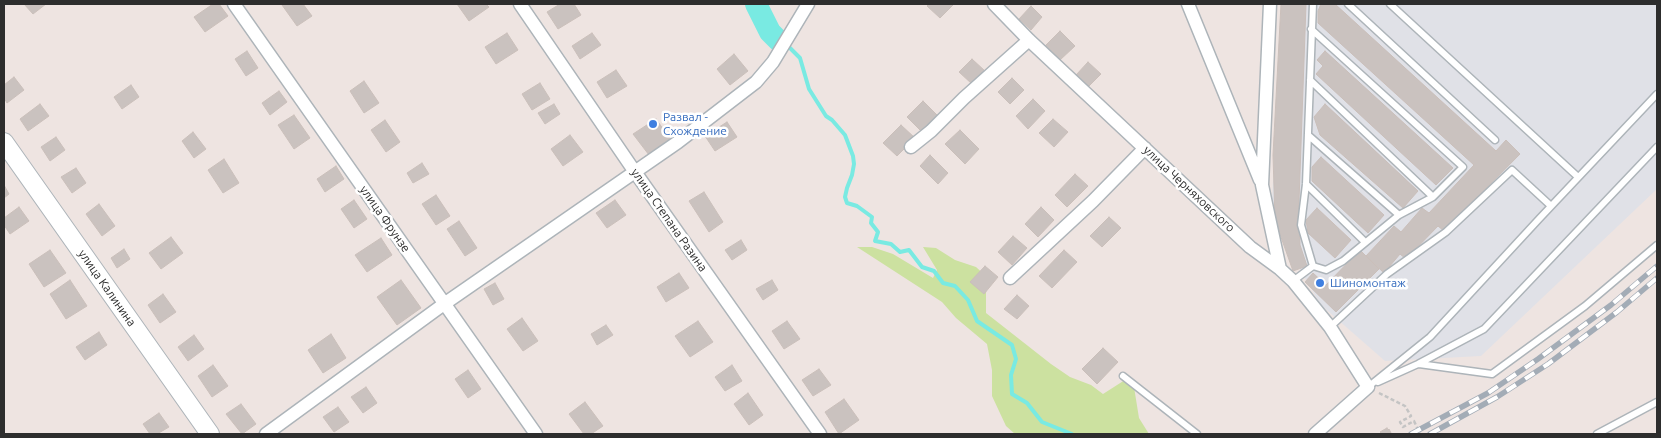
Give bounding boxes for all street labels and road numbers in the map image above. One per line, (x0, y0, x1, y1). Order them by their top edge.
street label: улица Черняховского (1140, 143, 1238, 235)
street label: улица Степана Разина (628, 166, 710, 274)
street label: улица Фрунзе (357, 183, 413, 255)
street label: улица Калинина (75, 247, 139, 329)

